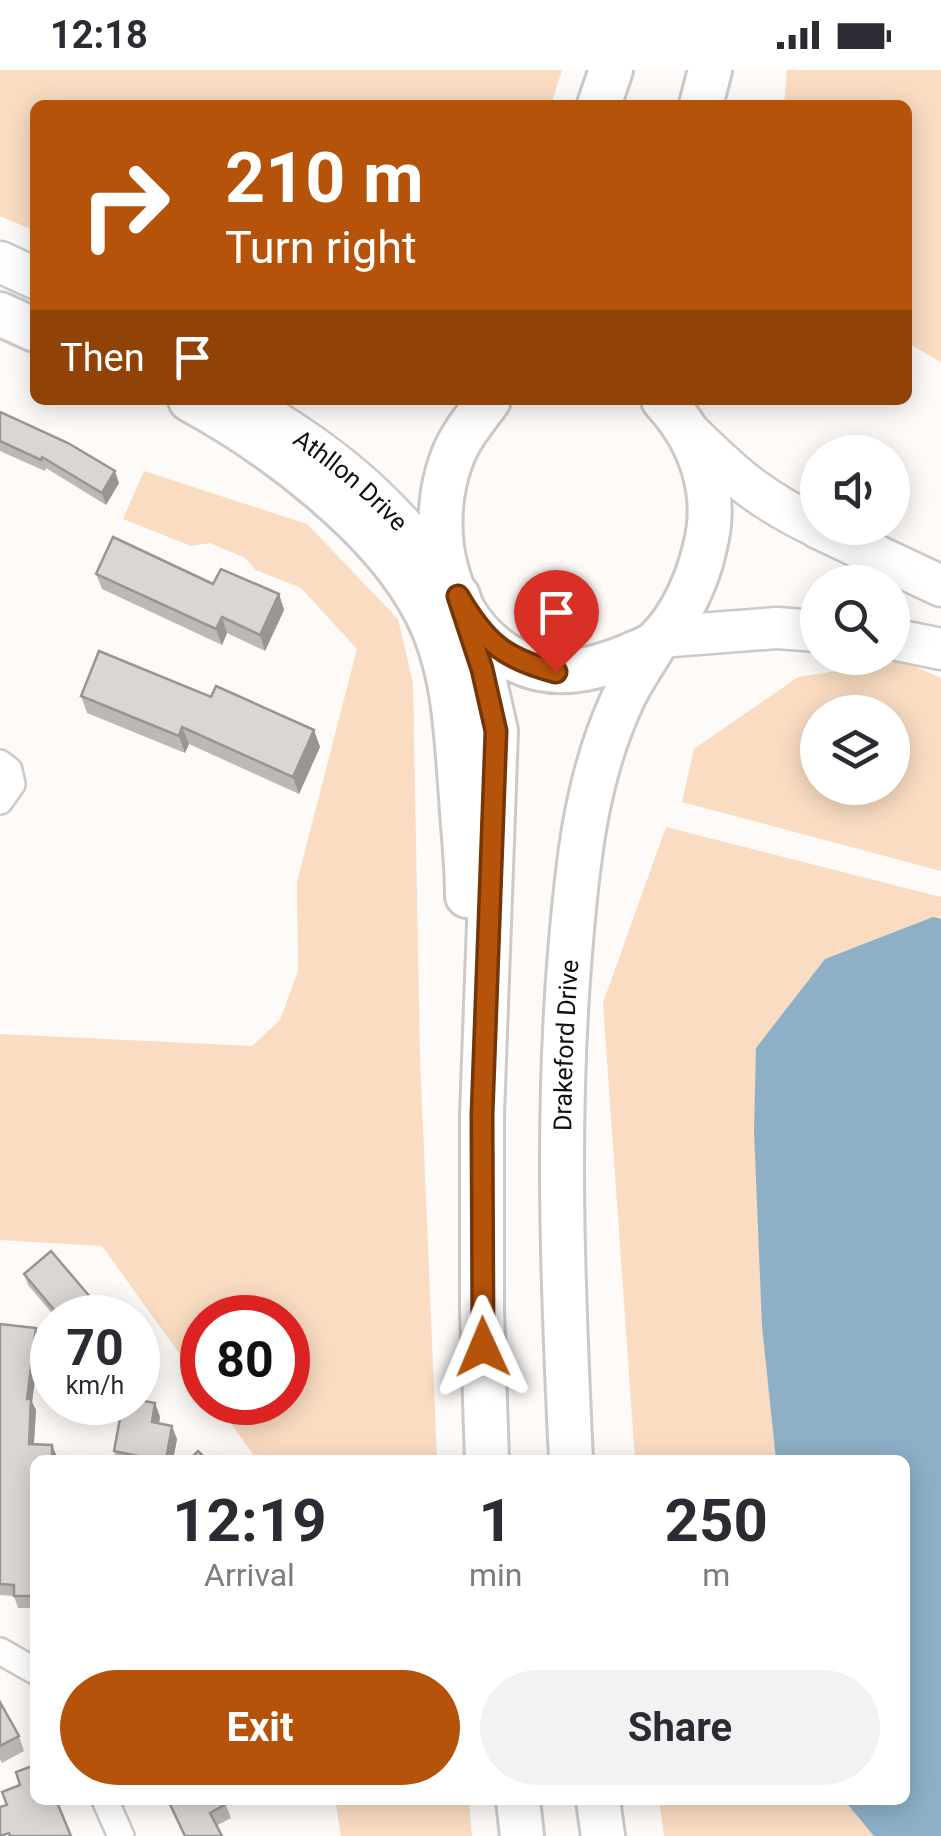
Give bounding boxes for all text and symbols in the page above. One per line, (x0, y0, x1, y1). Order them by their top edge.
text: 12:18 (50, 13, 148, 57)
text: 210 m (225, 137, 424, 219)
icon: right (60, 140, 190, 270)
text: Turn right (225, 221, 417, 274)
icon: arrive (165, 330, 220, 385)
text: Then (60, 336, 145, 380)
street label: Athllon Drive (288, 424, 414, 537)
map controls (800, 435, 910, 805)
button: sound (800, 435, 910, 545)
button: search (800, 565, 910, 675)
pin (514, 570, 599, 673)
icon: arrive (529, 585, 584, 640)
button: layers (800, 695, 910, 805)
street label: Drakeford Drive (548, 959, 584, 1131)
speed limit sign: 80 (180, 1295, 310, 1425)
position arrow (431, 1295, 535, 1399)
text: 70 (66, 1319, 124, 1377)
text: km/h (66, 1371, 124, 1400)
text: 12:19 (172, 1485, 327, 1556)
text: 1 (478, 1485, 513, 1556)
text: 250 (665, 1485, 768, 1556)
text: Arrival (204, 1556, 295, 1594)
text: min (469, 1556, 522, 1594)
text: m (702, 1556, 730, 1594)
button: Exit (60, 1670, 460, 1785)
button: Share (480, 1670, 880, 1785)

